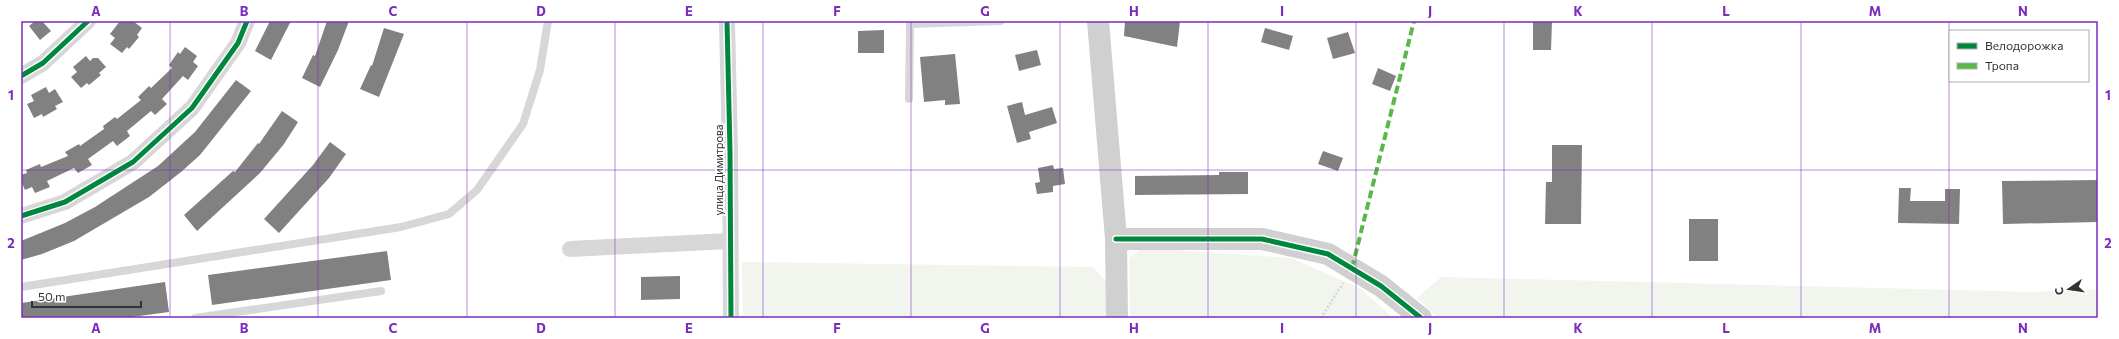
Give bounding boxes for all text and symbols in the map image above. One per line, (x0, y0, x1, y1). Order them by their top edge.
text: A (91, 3, 101, 19)
text: B (240, 3, 249, 19)
text: C (389, 3, 398, 19)
text: D (536, 3, 546, 19)
text: E (685, 3, 693, 19)
text: F (833, 3, 841, 19)
text: G (980, 3, 990, 19)
text: H (1129, 3, 1139, 19)
text: I (1280, 3, 1284, 19)
text: J (1428, 3, 1432, 19)
text: K (1573, 3, 1583, 19)
text: L (1722, 3, 1730, 19)
text: M (1869, 3, 1881, 19)
text: N (2018, 3, 2028, 19)
legend (1949, 30, 2089, 82)
text: Велодорожка (1985, 38, 2063, 52)
text: Тропа (1985, 58, 2019, 72)
text: 1 (8, 87, 14, 103)
text: 1 (2105, 87, 2111, 103)
street label: улица Димитрова (712, 125, 725, 215)
text: 2 (7, 235, 15, 251)
text: 2 (2104, 235, 2112, 251)
north arrow (2049, 269, 2089, 309)
scale bar (32, 283, 141, 309)
text: С (2051, 286, 2066, 296)
text: 50 m (38, 289, 66, 303)
text: A (91, 320, 101, 336)
text: B (240, 320, 249, 336)
text: C (389, 320, 398, 336)
text: D (536, 320, 546, 336)
text: E (685, 320, 693, 336)
text: F (833, 320, 841, 336)
text: G (980, 320, 990, 336)
text: H (1129, 320, 1139, 336)
text: I (1280, 320, 1284, 336)
text: J (1428, 320, 1432, 336)
text: K (1573, 320, 1583, 336)
text: L (1722, 320, 1730, 336)
text: M (1869, 320, 1881, 336)
text: N (2018, 320, 2028, 336)

